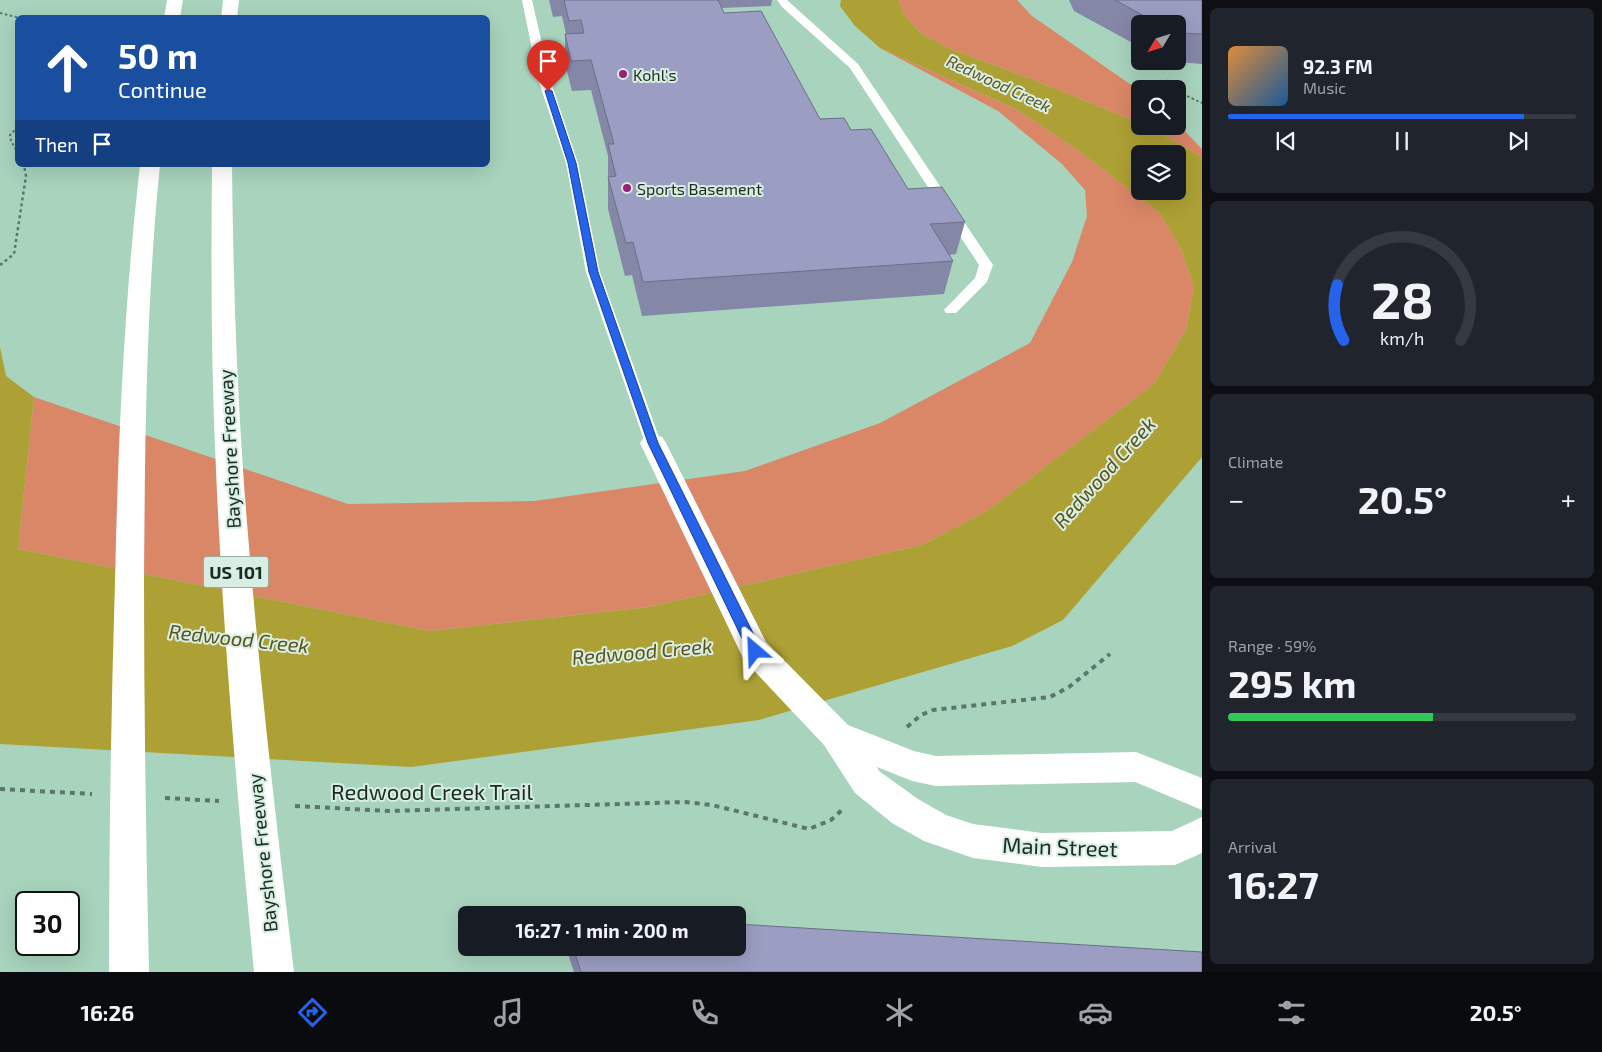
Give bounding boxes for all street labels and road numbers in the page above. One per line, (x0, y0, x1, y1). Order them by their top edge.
street label: Bayshore Freeway (213, 369, 245, 529)
road number: US 101 (204, 556, 268, 588)
street label: Bayshore Freeway (242, 773, 282, 933)
street label: Redwood Creek Trail (331, 778, 534, 804)
street label: Main Street (1002, 831, 1118, 861)

